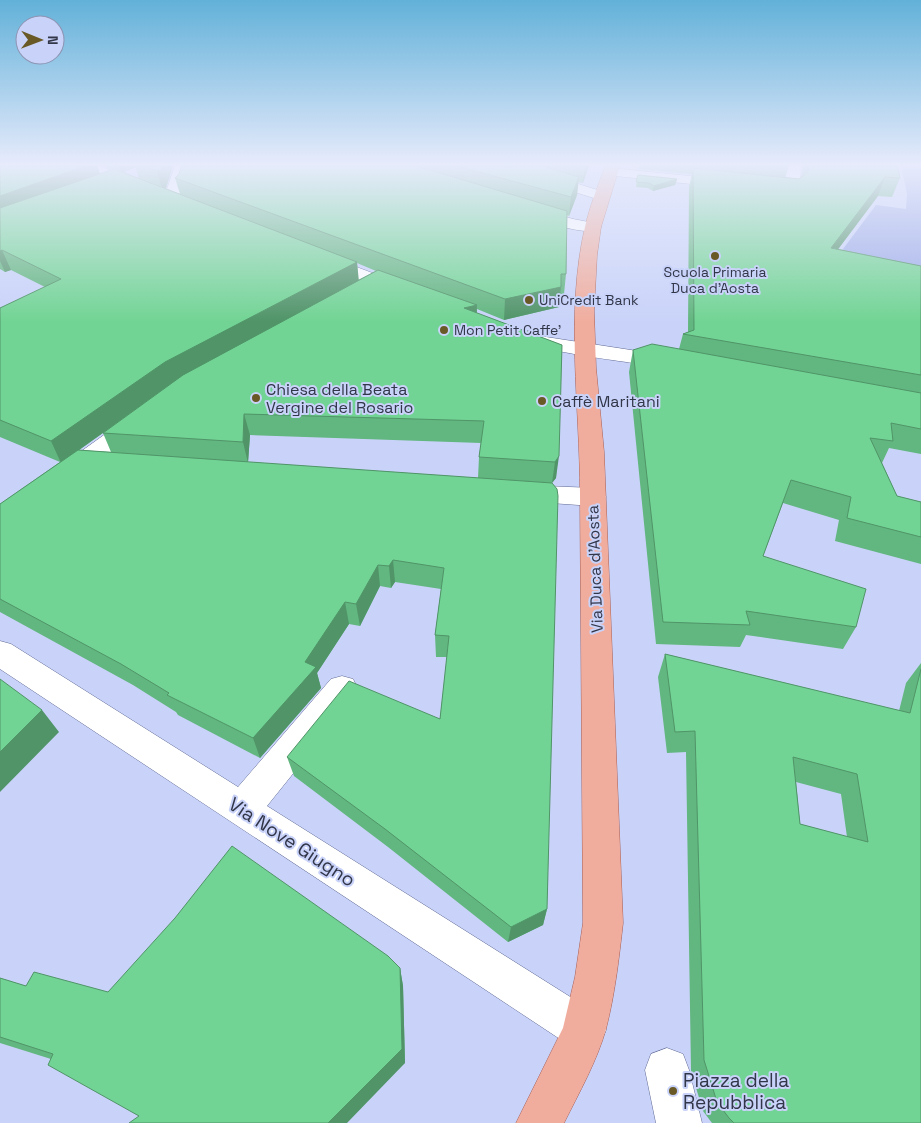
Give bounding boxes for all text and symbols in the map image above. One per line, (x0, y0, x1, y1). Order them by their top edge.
north arrow (15, 15, 65, 65)
text: N (44, 35, 62, 45)
marker: Scuola Primaria Duca d'Aosta (709, 250, 721, 262)
place label: Scuola Primaria Duca d'Aosta (663, 263, 767, 297)
place label: UniCredit Bank (539, 291, 639, 309)
marker: UniCredit Bank (523, 294, 535, 306)
place label: Mon Petit Caffe' (454, 321, 561, 339)
marker: Mon Petit Caffe' (438, 324, 450, 336)
place label: Chiesa della Beata Vergine del Rosario (266, 379, 413, 418)
place label: Caffè Maritani (552, 391, 660, 412)
marker: Chiesa della Beata Vergine del Rosario (250, 392, 262, 404)
marker: Caffè Maritani (536, 395, 548, 407)
street label: Via Duca d'Aosta (582, 505, 608, 633)
street label: Via Nove Giugno (224, 792, 360, 892)
place label: Piazza della Repubblica (683, 1068, 789, 1115)
marker: Piazza della Repubblica (667, 1085, 679, 1097)

